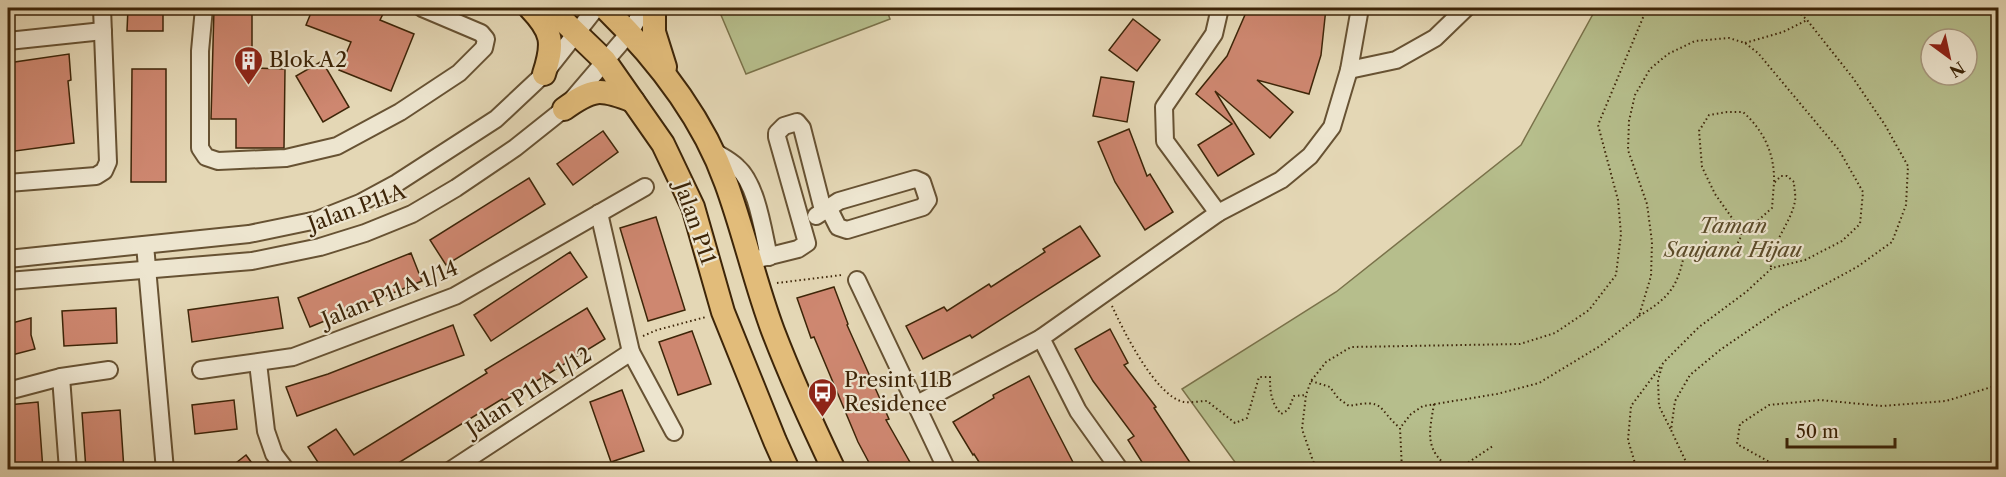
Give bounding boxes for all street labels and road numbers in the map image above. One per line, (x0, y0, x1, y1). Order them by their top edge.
street label: Jalan P11 (669, 175, 721, 268)
street label: Jalan P11A (302, 178, 410, 238)
street label: Jalan P11A 1/14 (315, 255, 461, 333)
street label: Jalan P11A 1/12 (459, 342, 596, 443)

